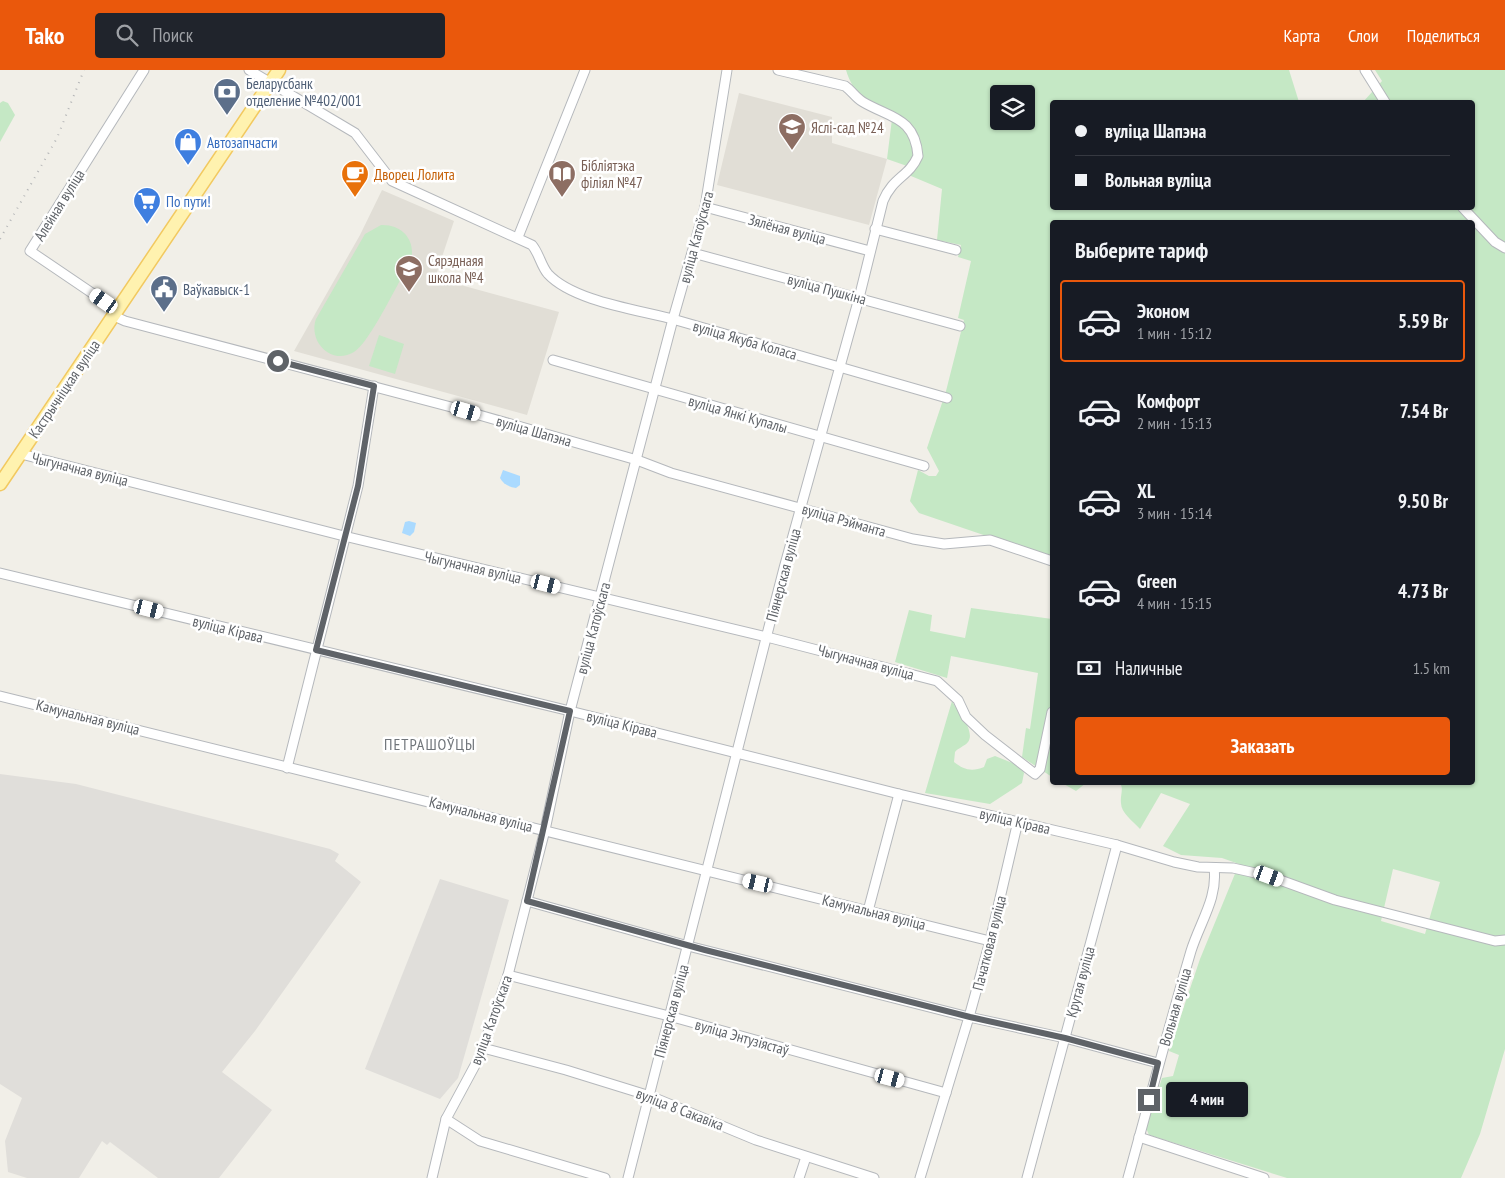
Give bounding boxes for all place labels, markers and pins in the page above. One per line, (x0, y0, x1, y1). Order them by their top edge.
place label: Беларусбанк отделение №402/001 (246, 74, 361, 110)
bank icon: Беларусбанк отделение №402/001 (212, 77, 242, 116)
school or university icon: Яслі-сад №24 (777, 112, 807, 151)
place label: Яслі-сад №24 (811, 118, 884, 137)
shop icon: Автозапчасти (173, 127, 203, 166)
place label: Автозапчасти (207, 133, 277, 152)
place label: Бібліятэка філіял №47 (581, 156, 643, 192)
cafe icon: Дворец Лолита (340, 159, 370, 198)
library icon: Бібліятэка філіял №47 (547, 159, 577, 198)
place label: Дворец Лолита (374, 165, 455, 184)
supermarket icon: По пути! (132, 186, 162, 225)
place label: По пути! (166, 192, 211, 211)
place label: Сярэднаяя школа №4 (428, 251, 484, 287)
school or university icon: Сярэднаяя школа №4 (394, 254, 424, 293)
public building icon: Ваўкавыск-1 (149, 274, 179, 313)
place label: Ваўкавыск-1 (183, 280, 250, 299)

